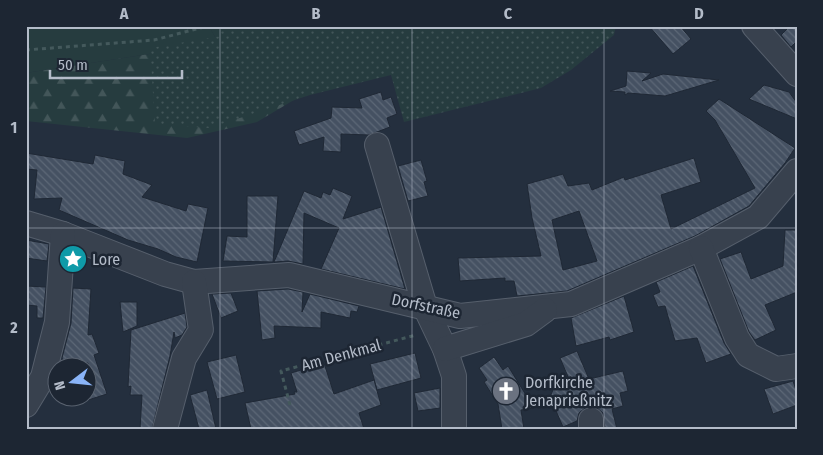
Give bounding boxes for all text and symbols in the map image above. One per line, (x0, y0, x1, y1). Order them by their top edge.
text: A (119, 4, 129, 23)
text: B (312, 4, 321, 23)
text: C (504, 4, 513, 23)
text: D (694, 4, 704, 23)
scale bar (50, 48, 182, 80)
text: 50 m (58, 56, 88, 74)
text: 1 (11, 118, 17, 137)
place icon: Lore (58, 244, 88, 274)
place label: Lore (92, 250, 120, 269)
street label: Dorfstraße (390, 289, 462, 323)
text: 2 (9, 318, 18, 337)
street label: Am Denkmal (299, 335, 383, 375)
north arrow (48, 358, 98, 408)
place label: Dorfkirche Jenaprießnitz (525, 373, 612, 410)
church icon: Dorfkirche Jenaprießnitz (491, 376, 521, 406)
text: N (51, 379, 69, 392)

